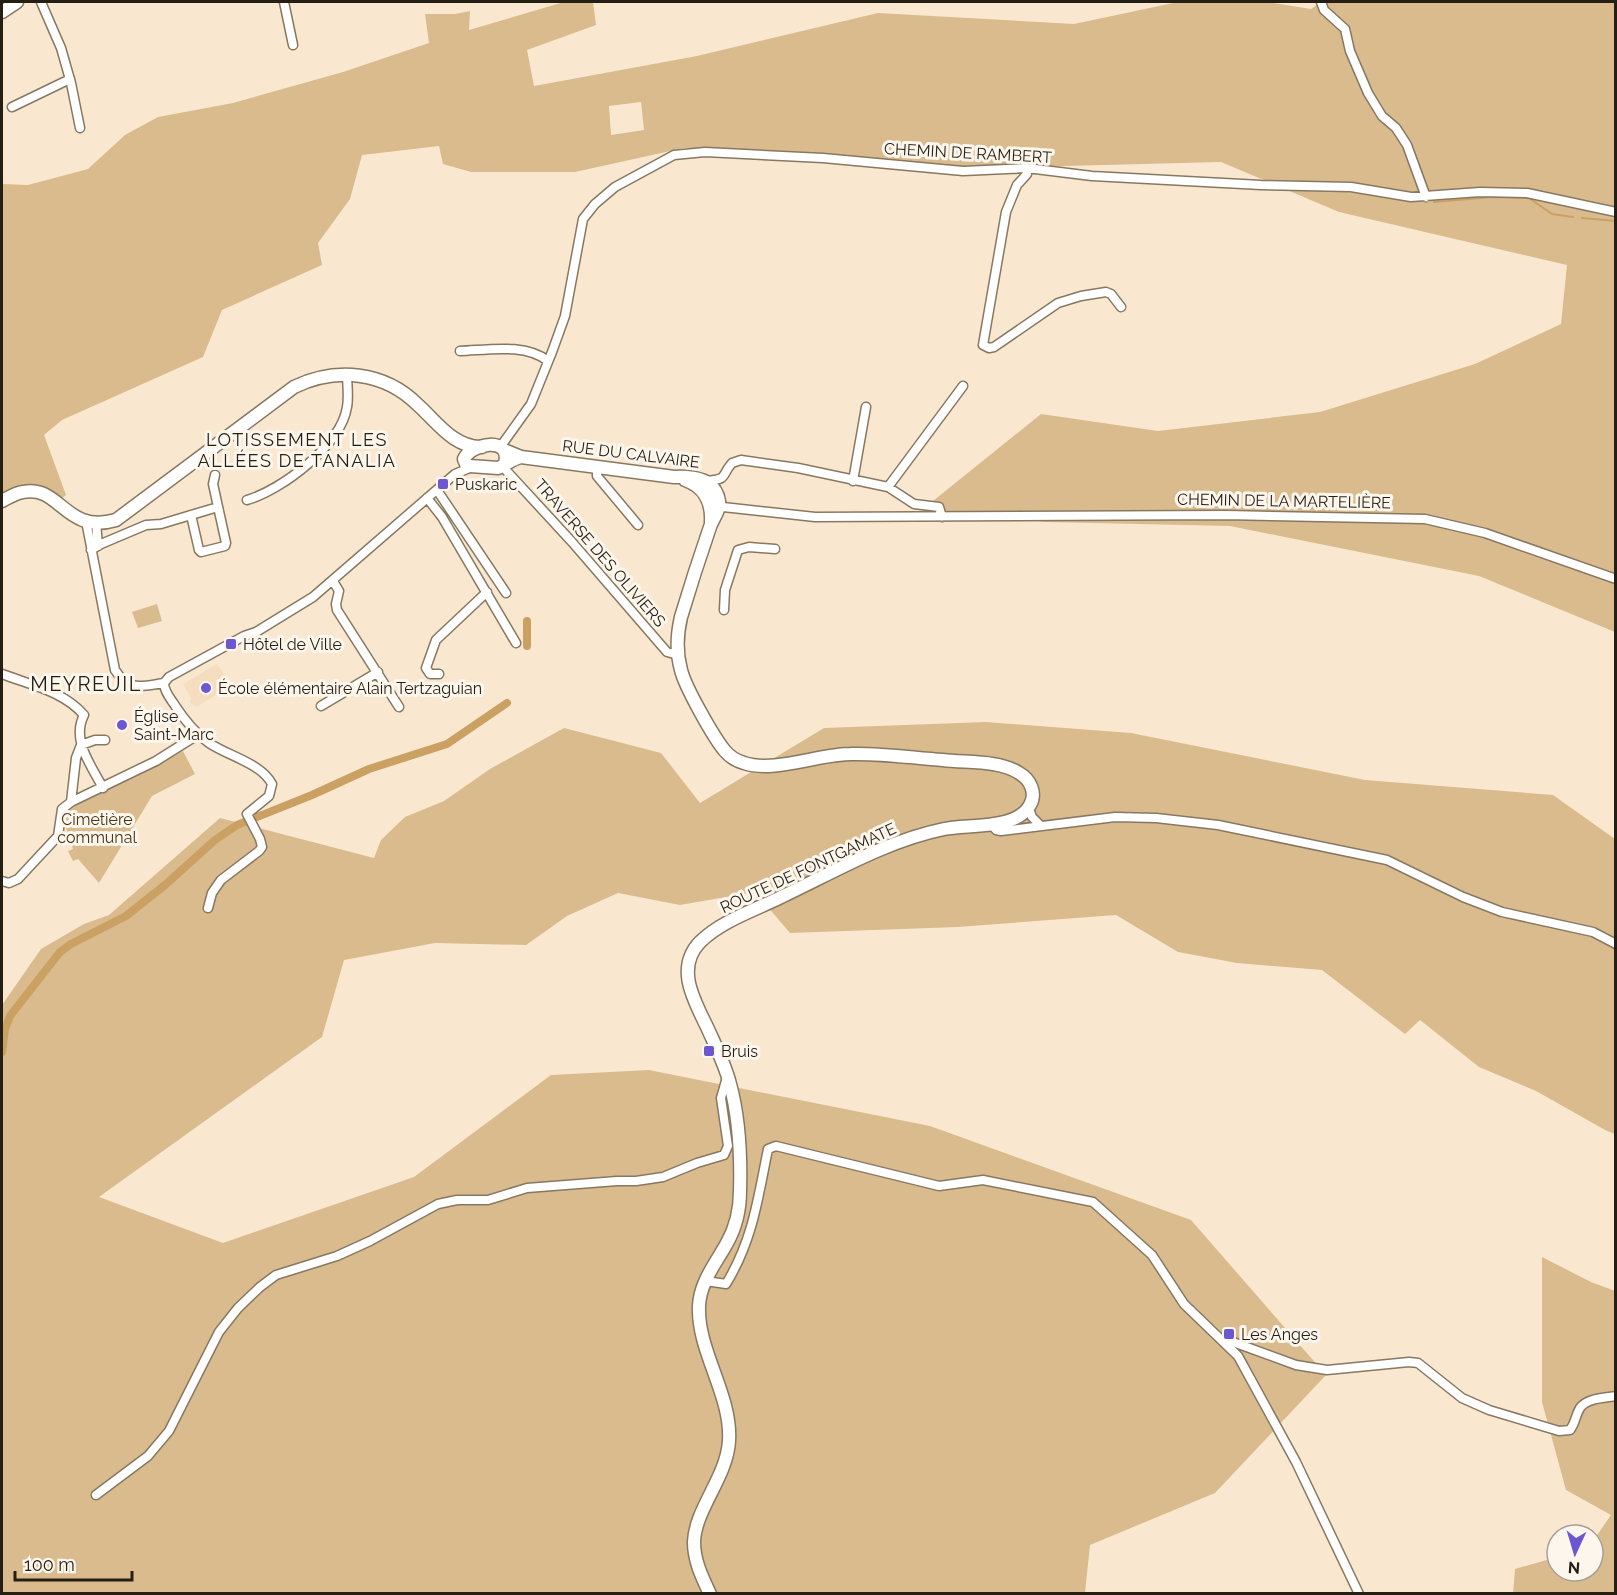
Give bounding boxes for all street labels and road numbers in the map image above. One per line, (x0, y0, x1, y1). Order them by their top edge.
street label: CHEMIN DE RAMBERT (884, 139, 1053, 167)
street label: RUE DU CALVAIRE (561, 436, 701, 472)
street label: TRAVERSE DES OLIVIERS (531, 475, 670, 631)
street label: CHEMIN DE LA MARTELIÈRE (1177, 489, 1391, 512)
street label: ROUTE DE FONTGAMATE (717, 819, 899, 917)

